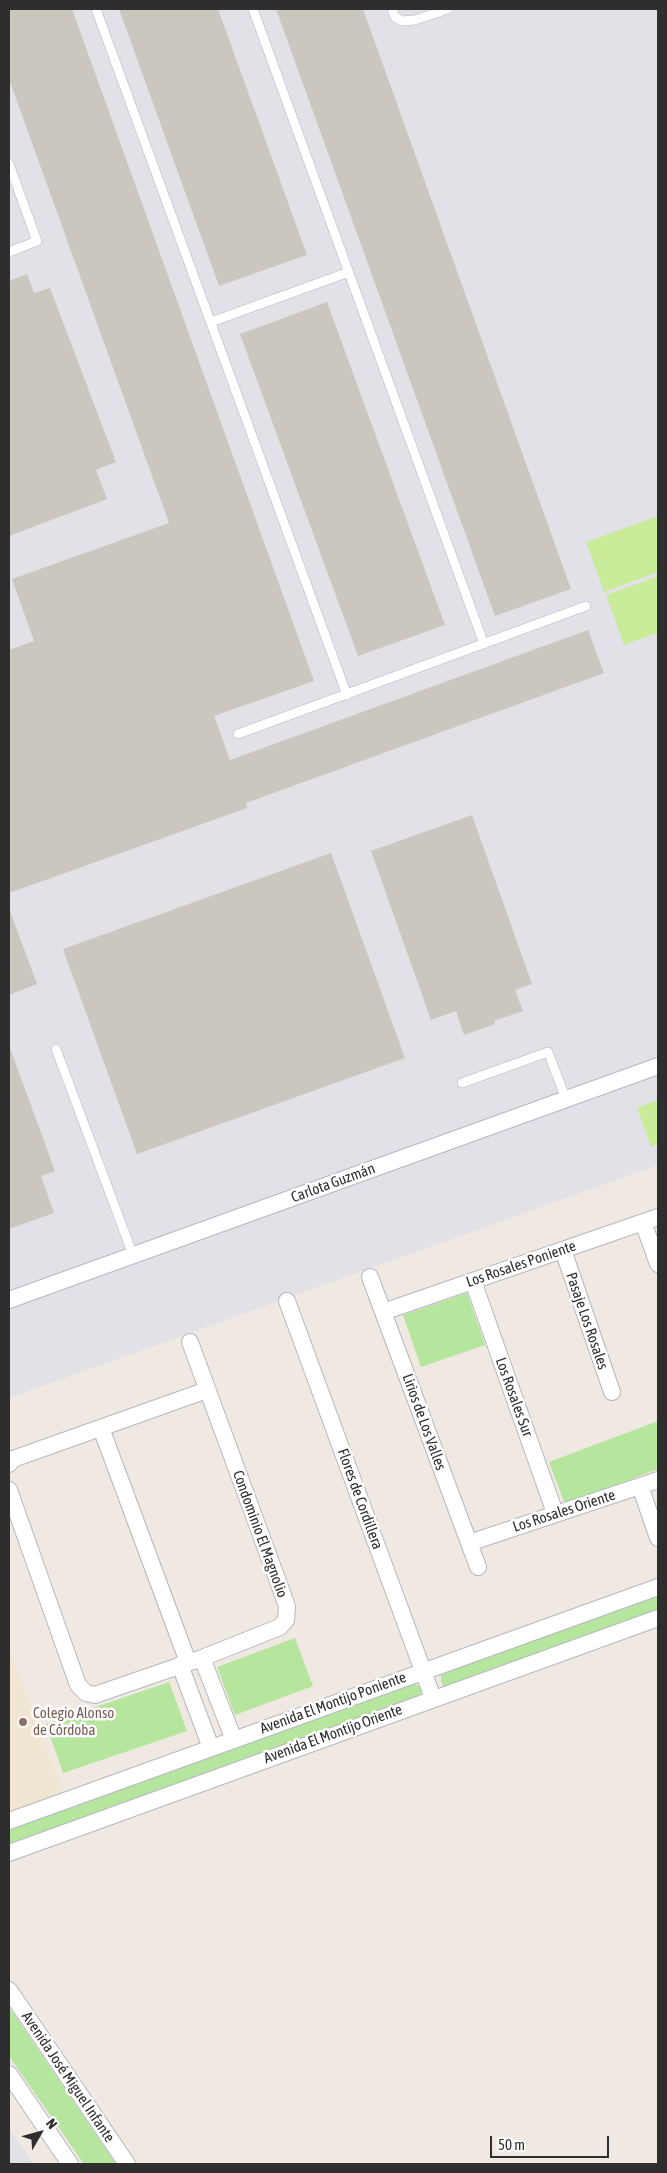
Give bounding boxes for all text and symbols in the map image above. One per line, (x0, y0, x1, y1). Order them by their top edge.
street label: Carlota Guzmán (289, 1159, 377, 1207)
street label: Los Rosales Poniente (464, 1237, 578, 1291)
street label: Pasaje Los Rosales (562, 1270, 612, 1372)
street label: Los Rosales Sur (491, 1355, 537, 1439)
street label: Lirios de Los Valles (398, 1371, 450, 1473)
street label: Flores de Cordillera (333, 1446, 387, 1552)
street label: Condominio El Magnolio (229, 1468, 291, 1600)
street label: Los Rosales Oriente (510, 1486, 618, 1536)
street label: Avenida El Montijo Poniente (257, 1668, 409, 1738)
street label: Avenida El Montijo Oriente (261, 1701, 405, 1767)
place label: Colegio Alonso de Córdoba (33, 1704, 114, 1739)
marker: Colegio Alonso de Córdoba (17, 1716, 29, 1728)
street label: Avenida José Miguel Infante (18, 2008, 118, 2146)
north arrow (15, 2108, 65, 2158)
text: N (43, 2116, 61, 2132)
scale bar (492, 2126, 611, 2158)
text: 50 m (498, 2136, 525, 2153)

